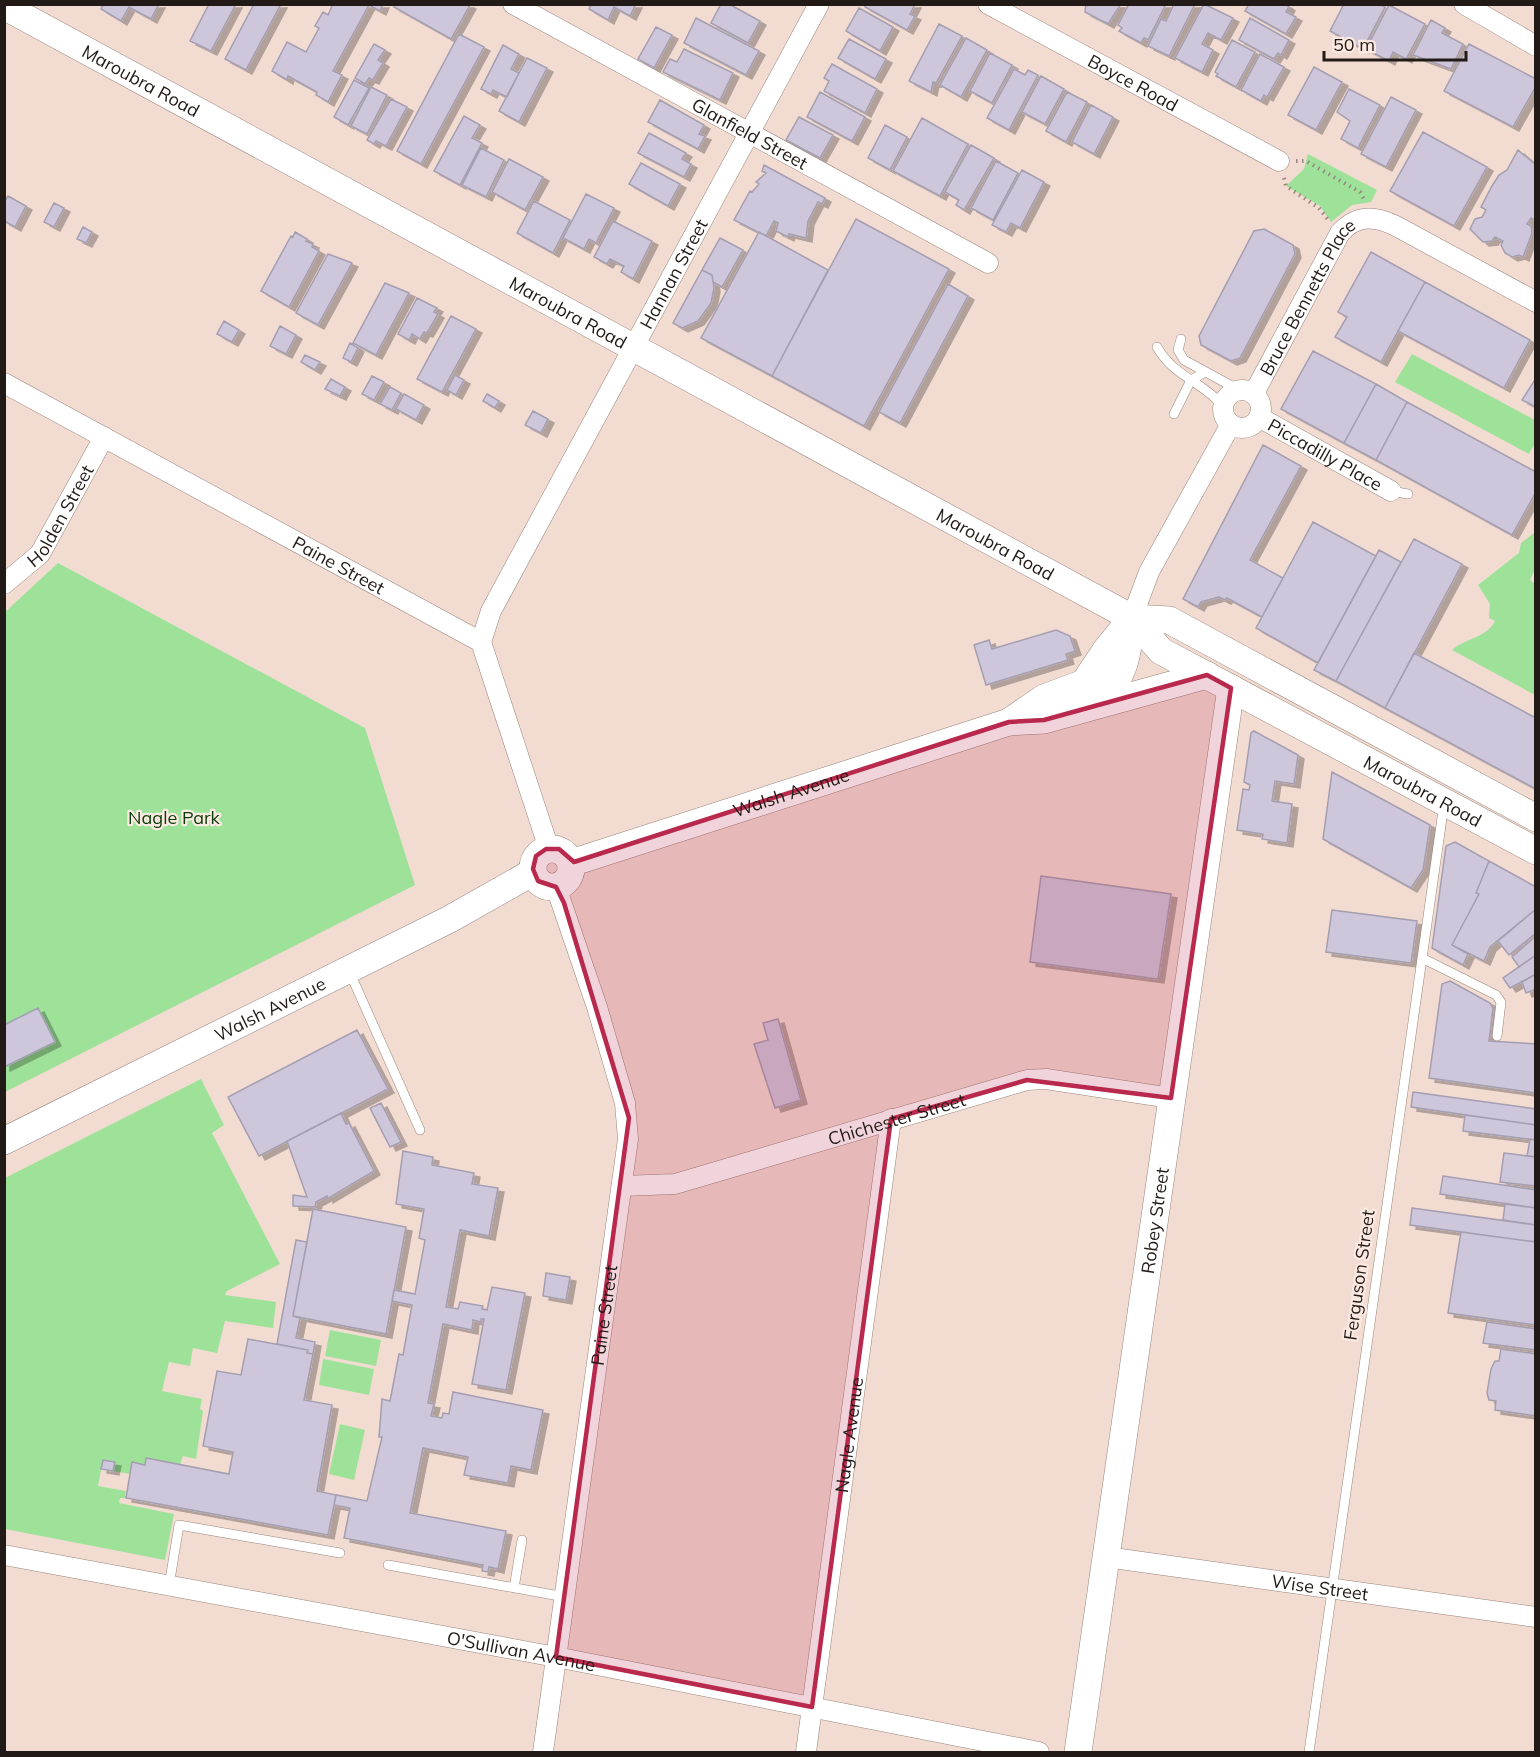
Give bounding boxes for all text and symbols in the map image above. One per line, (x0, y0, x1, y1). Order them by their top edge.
scale bar (1324, 24, 1466, 62)
text: 50 m (1333, 33, 1375, 56)
street label: Maroubra Road (78, 39, 204, 122)
street label: Boyce Road (1084, 49, 1182, 116)
street label: Glanfield Street (688, 92, 812, 174)
street label: Bruce Bennetts Place (1254, 213, 1359, 379)
street label: Hannan Street (634, 215, 712, 333)
street label: Maroubra Road (506, 271, 631, 353)
street label: Piccadilly Place (1264, 413, 1387, 495)
street label: Holden Street (22, 461, 98, 572)
street label: Maroubra Road (933, 503, 1058, 585)
street label: Paine Street (289, 531, 389, 599)
street label: Maroubra Road (1360, 750, 1486, 831)
street label: Walsh Avenue (730, 763, 852, 822)
park label: Nagle Park (128, 806, 221, 829)
street label: Walsh Avenue (211, 971, 329, 1046)
street label: Chichester Street (825, 1087, 968, 1150)
street label: Robey Street (1135, 1166, 1173, 1275)
street label: Ferguson Street (1338, 1208, 1380, 1342)
street label: Paine Street (585, 1263, 622, 1367)
street label: Nagle Avenue (829, 1375, 868, 1494)
street label: Wise Street (1270, 1569, 1370, 1605)
street label: O'Sullivan Avenue (445, 1626, 597, 1676)

